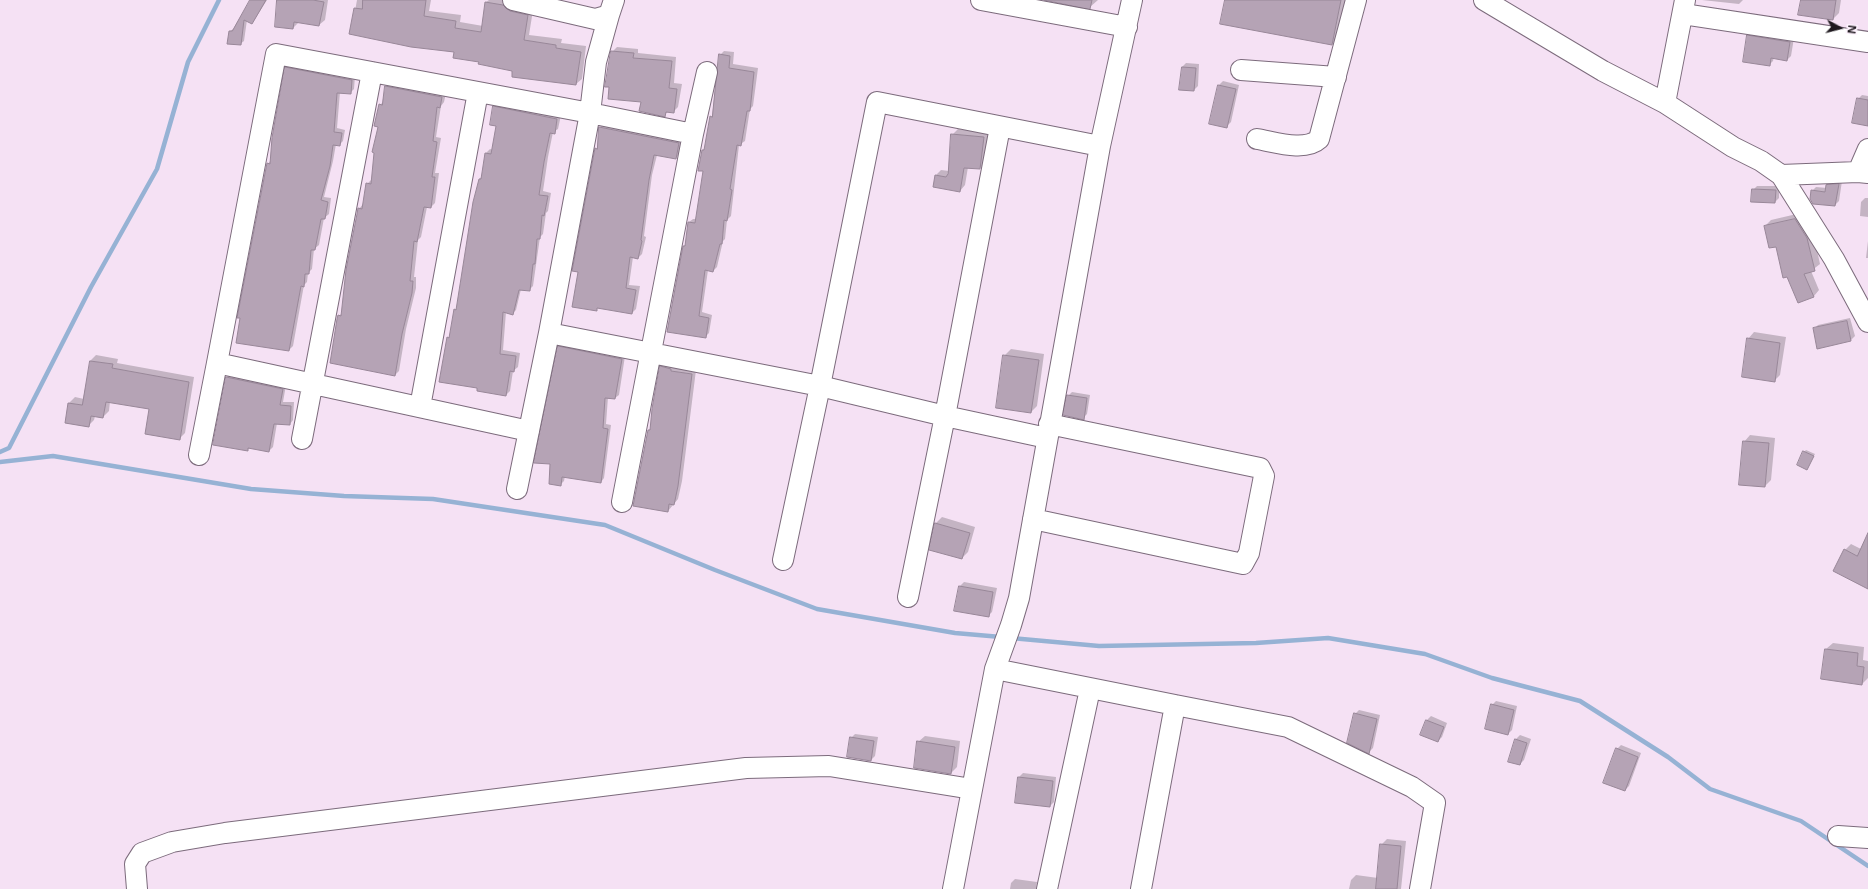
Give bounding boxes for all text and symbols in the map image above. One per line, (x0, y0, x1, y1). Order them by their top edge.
north arrow (1820, 8, 1860, 48)
text: N (1844, 24, 1860, 35)

